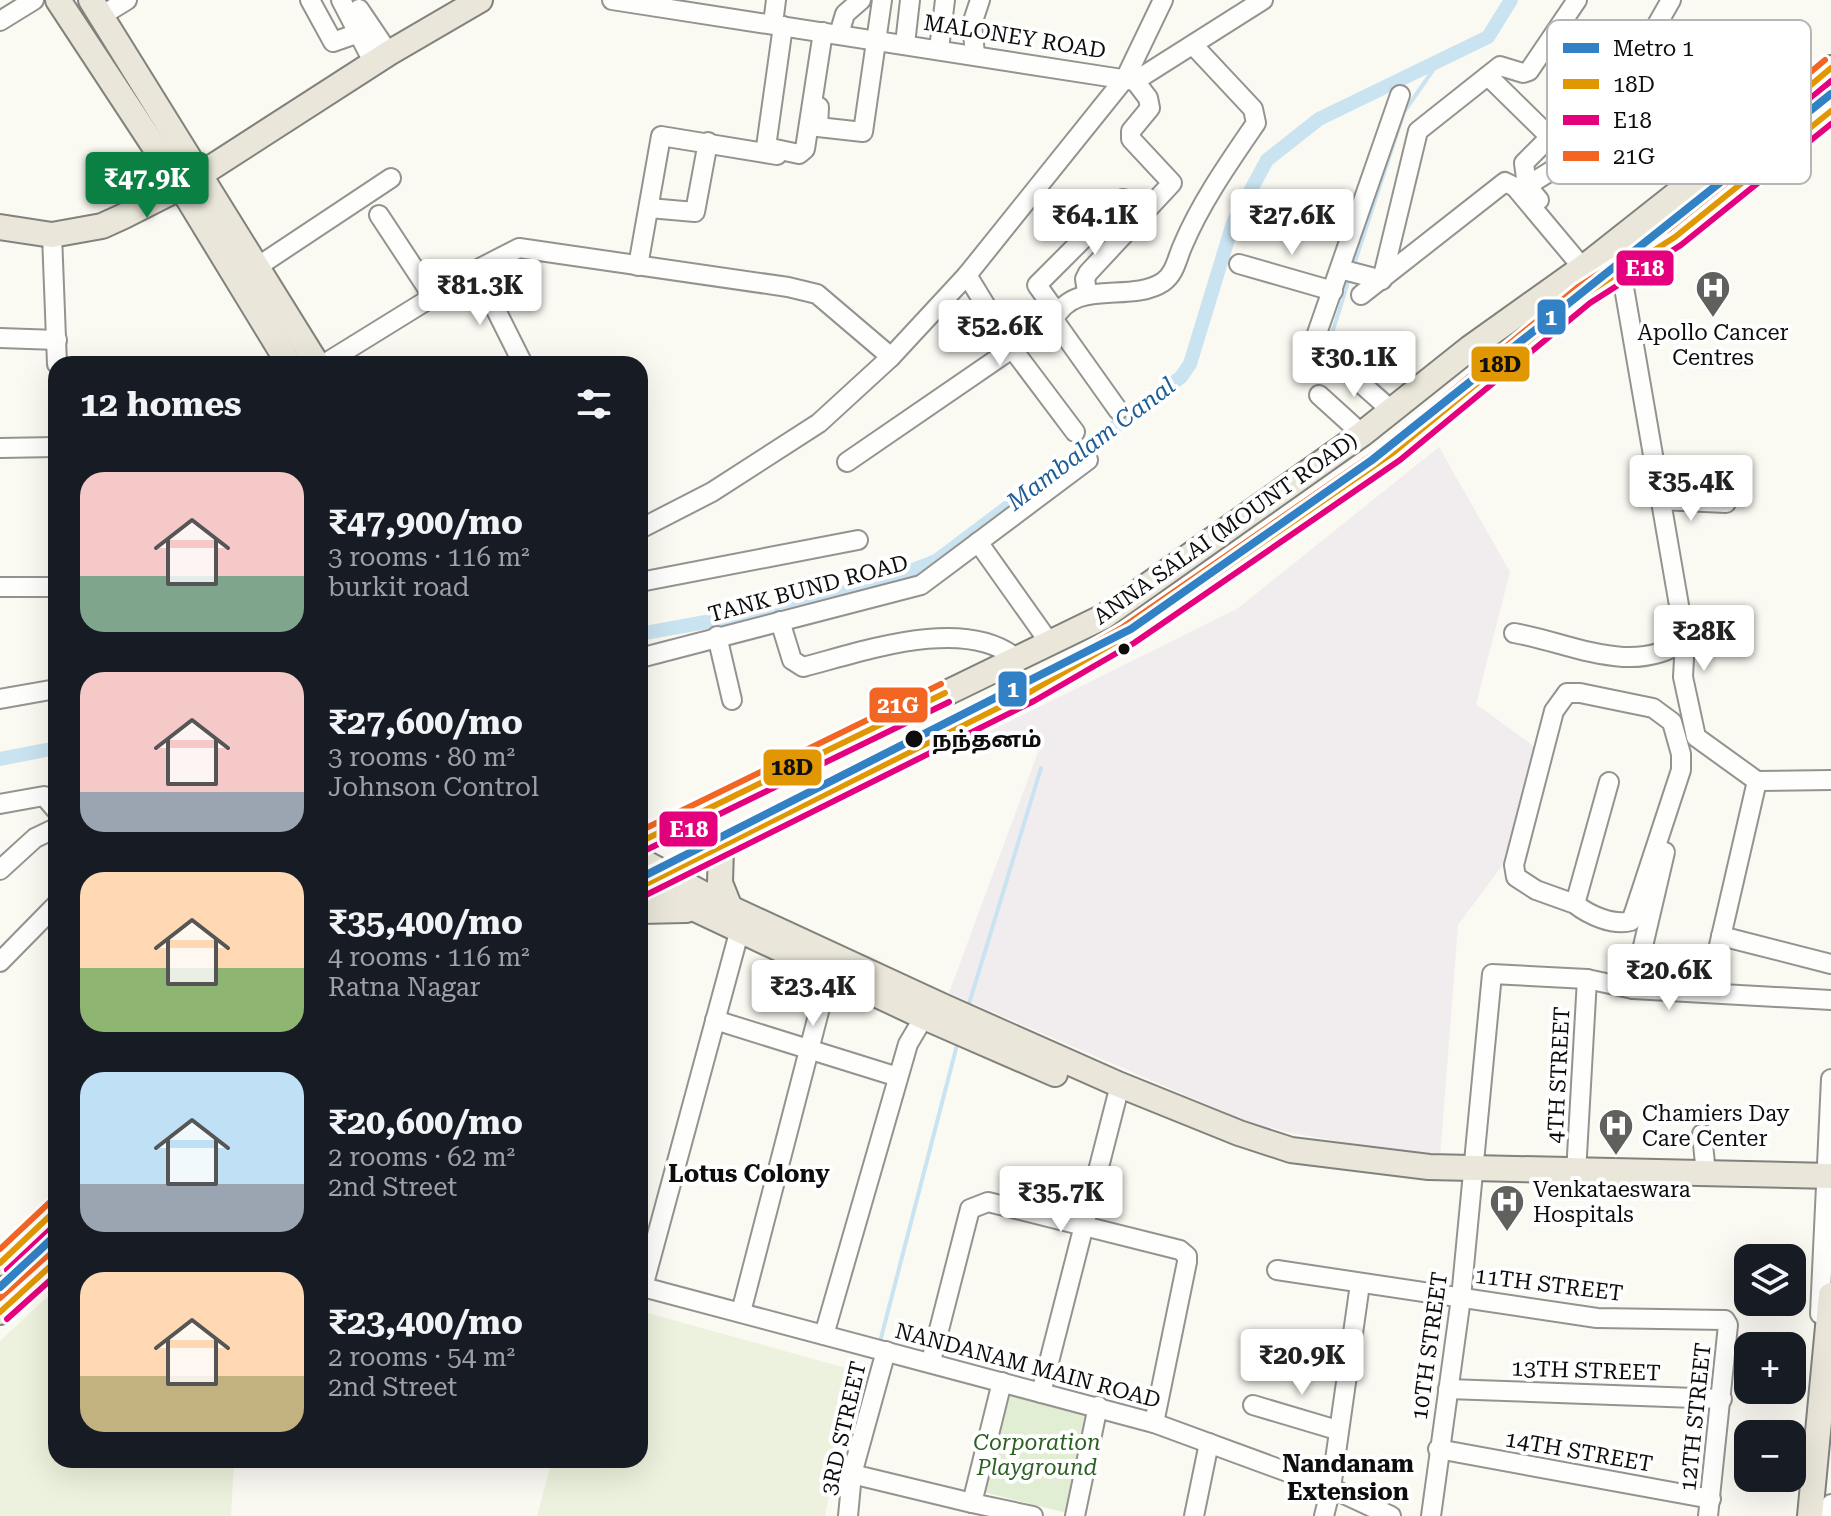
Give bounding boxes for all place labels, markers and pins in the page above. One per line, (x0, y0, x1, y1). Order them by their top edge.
pin: ₹47.9K (82, 152, 212, 220)
pin: ₹64.1K (1030, 189, 1160, 257)
pin: ₹27.6K (1227, 189, 1357, 257)
pin: ₹81.3K (415, 259, 545, 327)
hospital icon: Apollo Cancer Centres (1694, 269, 1732, 319)
pin: ₹52.6K (935, 300, 1065, 368)
place label: Apollo Cancer Centres (1637, 320, 1789, 370)
pin: ₹30.1K (1289, 331, 1419, 399)
pin: ₹35.4K (1626, 455, 1756, 523)
pin: ₹28K (1657, 605, 1751, 673)
unlabelled marker (1116, 641, 1132, 657)
place label: நந்தனம் (932, 727, 1042, 754)
marker: நந்தனம் (903, 728, 925, 750)
pin: ₹20.6K (1604, 944, 1734, 1012)
pin: ₹23.4K (748, 960, 878, 1028)
place label: Chamiers Day Care Center (1642, 1101, 1790, 1151)
hospital icon: Chamiers Day Care Center (1597, 1107, 1635, 1157)
pin: ₹35.7K (996, 1166, 1126, 1234)
place label: Venkataeswara Hospitals (1533, 1177, 1691, 1227)
hospital icon: Venkataeswara Hospitals (1488, 1183, 1526, 1233)
pin: ₹20.9K (1237, 1329, 1367, 1397)

